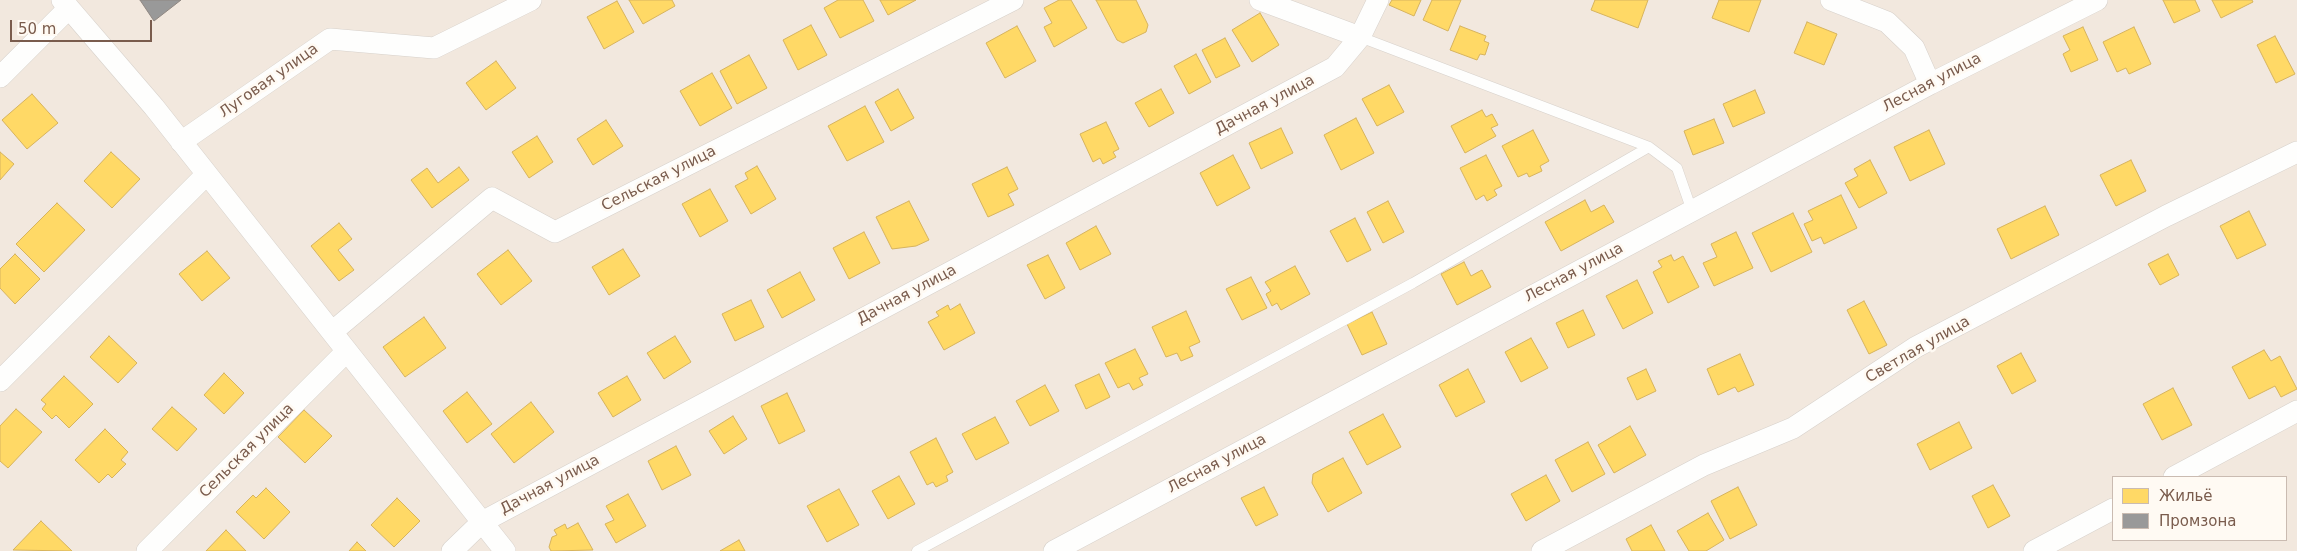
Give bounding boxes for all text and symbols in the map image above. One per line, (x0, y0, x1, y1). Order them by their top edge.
scale bar (12, 10, 155, 42)
text: 50 m (18, 20, 56, 38)
street label: Луговая улица (216, 40, 322, 122)
street label: Лесная улица (1880, 49, 1984, 117)
street label: Дачная улица (1212, 71, 1318, 139)
street label: Сельская улица (599, 142, 719, 216)
street label: Лесная улица (1522, 239, 1626, 307)
street label: Дачная улица (854, 261, 960, 329)
street label: Светлая улица (1863, 313, 1973, 387)
street label: Сельская улица (196, 400, 298, 502)
street label: Лесная улица (1165, 430, 1269, 498)
street label: Дачная улица (497, 451, 603, 519)
legend (2112, 476, 2287, 541)
text: Жильё (2159, 487, 2213, 505)
text: Промзона (2159, 512, 2236, 530)

